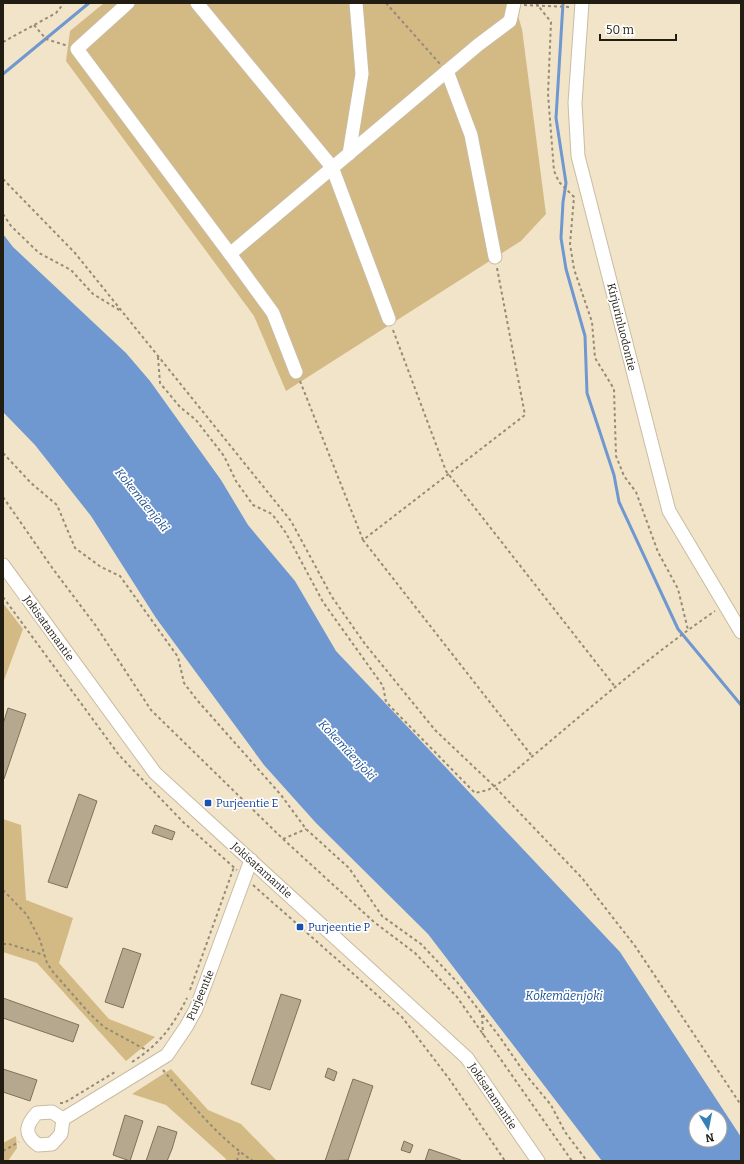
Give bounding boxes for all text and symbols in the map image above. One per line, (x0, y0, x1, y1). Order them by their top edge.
scale bar (600, 16, 676, 42)
text: 50 m (606, 23, 635, 37)
street label: Kirjurinluodontie (604, 282, 639, 372)
water label: Kokemäenjoki (112, 465, 172, 535)
street label: Jokisatamantie (20, 592, 77, 663)
water label: Kokemäenjoki (315, 717, 379, 784)
place label: Purjeentie E (216, 797, 279, 810)
marker: Purjeentie E (203, 798, 213, 808)
street label: Jokisatamantie (228, 839, 295, 901)
place label: Purjeentie P (308, 921, 371, 934)
marker: Purjeentie P (295, 922, 305, 932)
street label: Purjeentie (184, 968, 217, 1022)
water label: Kokemäenjoki (525, 989, 603, 1003)
street label: Jokisatamantie (465, 1060, 520, 1132)
north arrow (688, 1108, 728, 1148)
text: N (704, 1130, 715, 1145)

